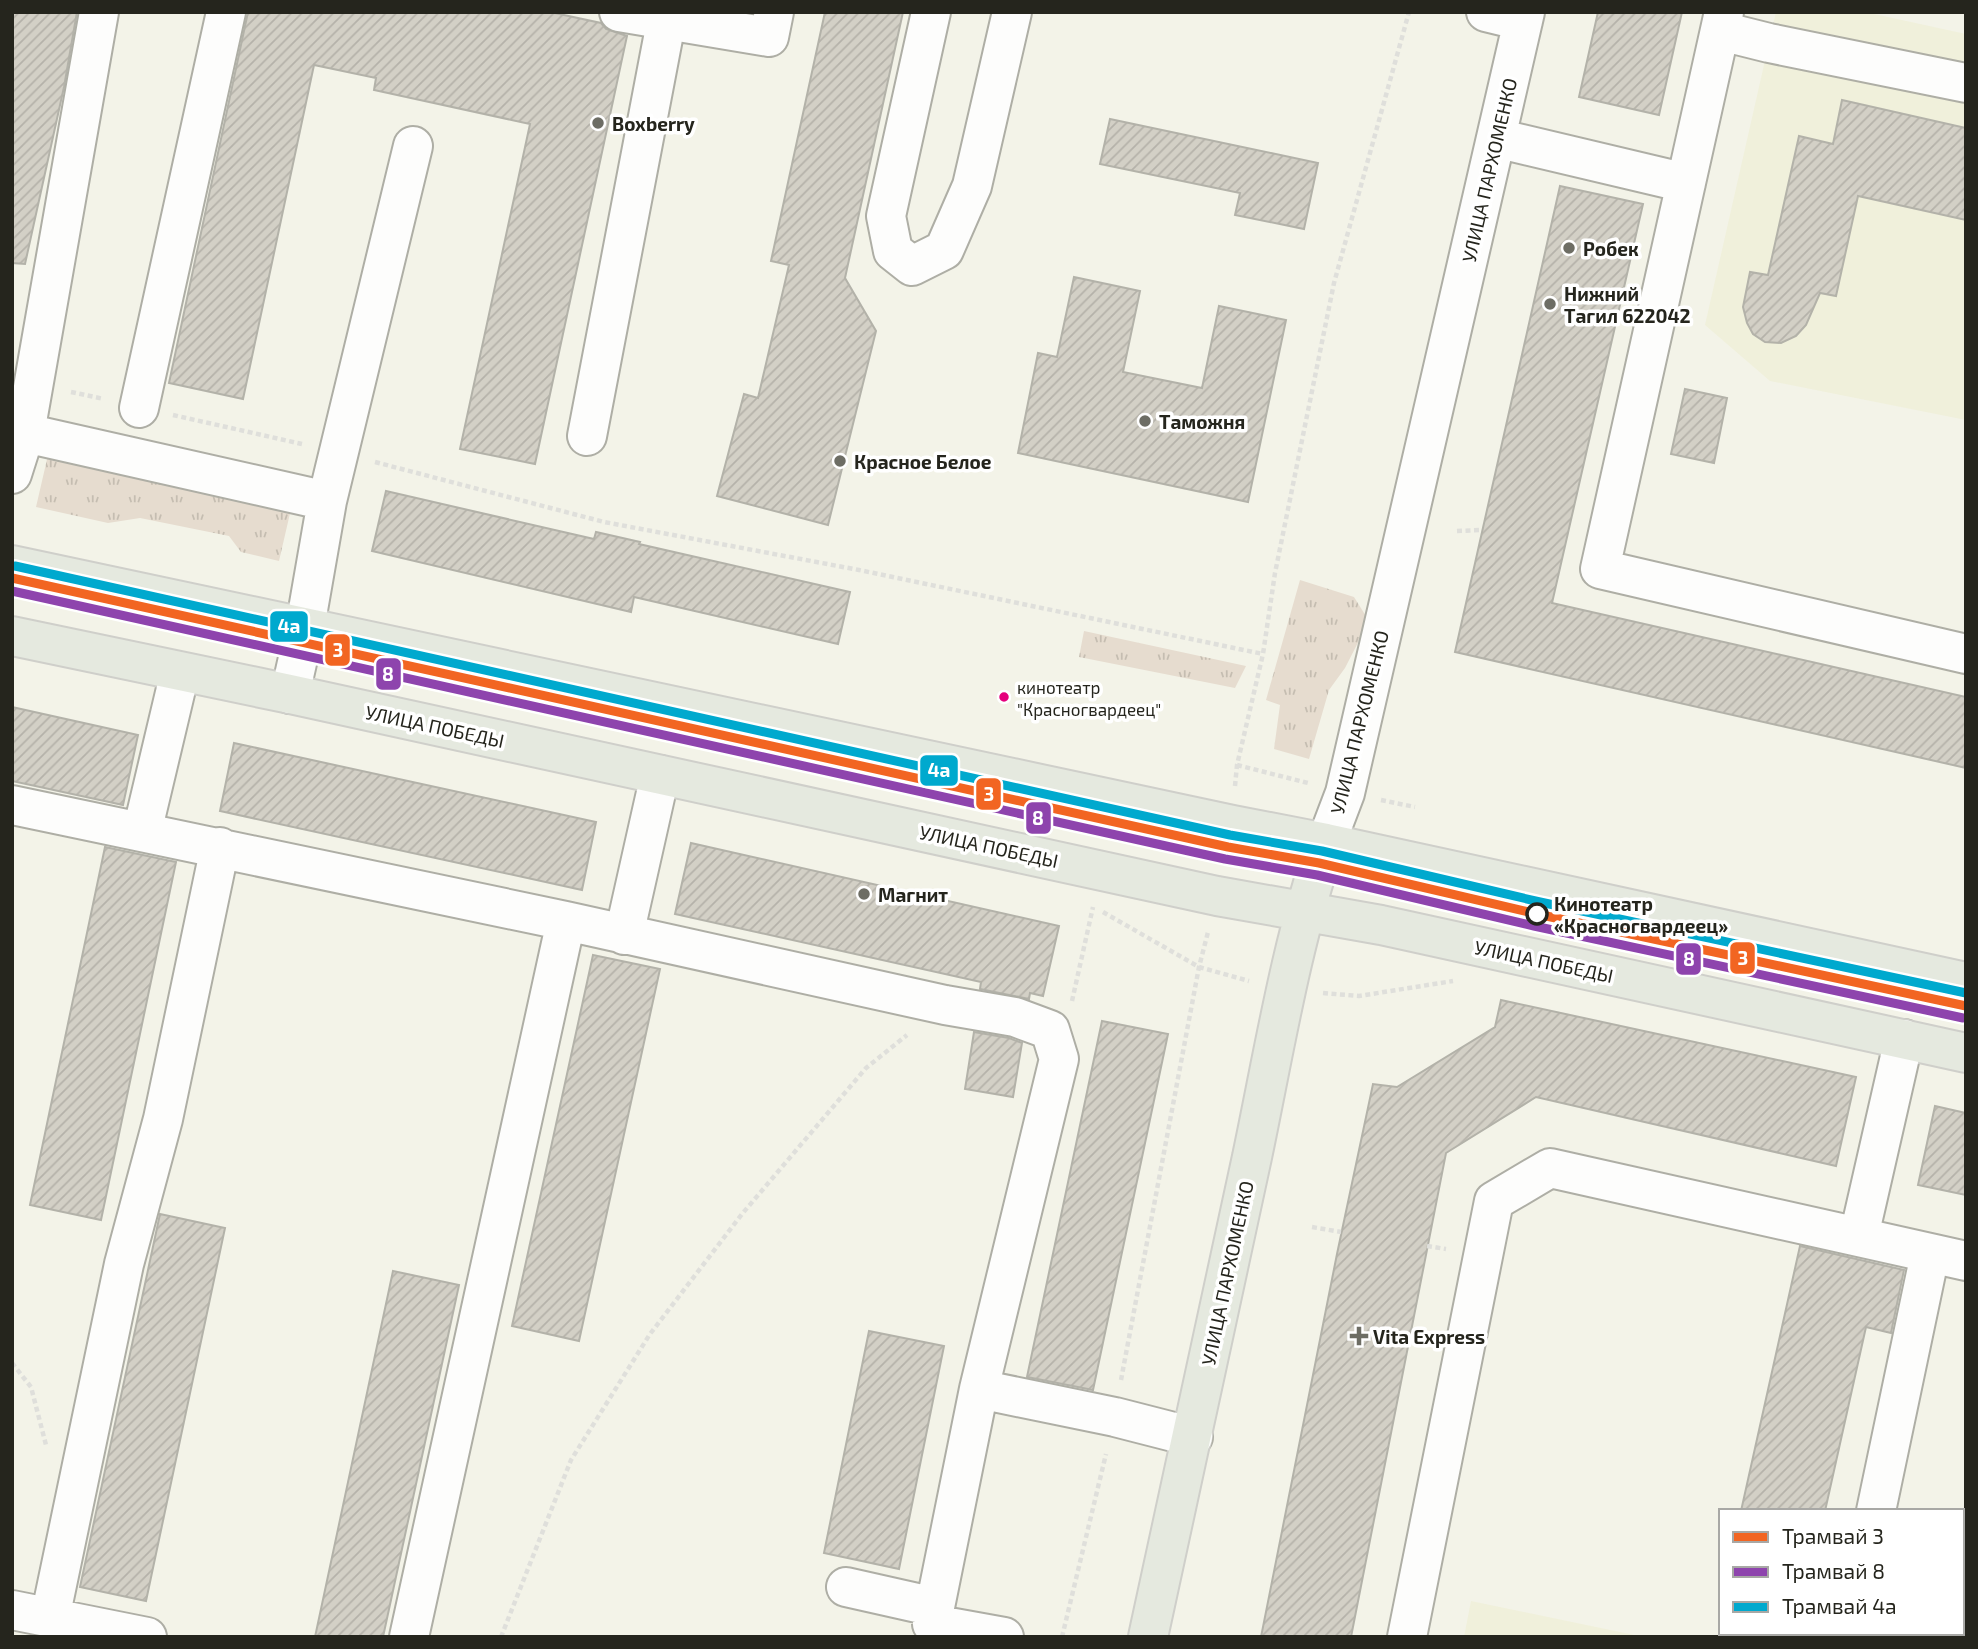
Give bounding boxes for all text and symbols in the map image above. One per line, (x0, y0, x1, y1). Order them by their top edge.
street label: УЛИЦА ПАРХОМЕНКО (1457, 76, 1521, 264)
place label: Boxberry (612, 112, 695, 136)
marker: Boxberry (590, 115, 606, 131)
place label: Робек (1583, 237, 1639, 260)
marker: Робек (1561, 240, 1577, 256)
place label: Нижний Тагил 622042 (1564, 282, 1691, 327)
marker: Нижний Тагил 622042 (1542, 296, 1558, 312)
place label: Таможня (1159, 410, 1245, 433)
marker: Таможня (1137, 413, 1153, 429)
place label: Красное Белое (854, 450, 992, 473)
marker: Красное Белое (832, 453, 848, 469)
line badge: 4а (269, 610, 309, 643)
text: 4а (278, 614, 301, 637)
street label: УЛИЦА ПАРХОМЕНКО (1325, 628, 1393, 816)
line badge: 3 (324, 633, 351, 667)
text: 3 (333, 638, 343, 661)
line badge: 8 (375, 657, 402, 691)
text: 8 (382, 662, 394, 685)
place label: кинотеатр "Красногвардеец" (1017, 677, 1161, 720)
marker: кинотеатр "Красногвардеец" (997, 690, 1011, 704)
street label: УЛИЦА ПОБЕДЫ (364, 700, 506, 752)
line badge: 4а (919, 754, 959, 787)
text: 4а (928, 758, 951, 781)
line badge: 3 (975, 777, 1002, 811)
text: 3 (984, 782, 994, 805)
line badge: 8 (1025, 801, 1052, 835)
text: 8 (1032, 806, 1044, 829)
street label: УЛИЦА ПОБЕДЫ (918, 820, 1060, 872)
place label: Магнит (878, 883, 948, 906)
marker: Магнит (856, 886, 872, 902)
place label: Кинотеатр «Красногвардеец» (1554, 892, 1728, 937)
marker: Кинотеатр «Красногвардеец» (1526, 903, 1548, 925)
street label: УЛИЦА ПОБЕДЫ (1473, 935, 1615, 987)
line badge: 3 (1729, 941, 1756, 975)
line badge: 8 (1675, 942, 1702, 976)
text: 3 (1738, 946, 1748, 969)
text: 8 (1683, 947, 1695, 970)
street label: УЛИЦА ПАРХОМЕНКО (1196, 1179, 1258, 1367)
place label: Vita Express (1373, 1325, 1485, 1348)
marker: Vita Express (1351, 1328, 1367, 1344)
legend (1719, 1509, 1964, 1635)
text: Трамвай 3 (1782, 1523, 1884, 1548)
text: Трамвай 8 (1782, 1558, 1885, 1583)
text: Трамвай 4а (1782, 1593, 1897, 1618)

